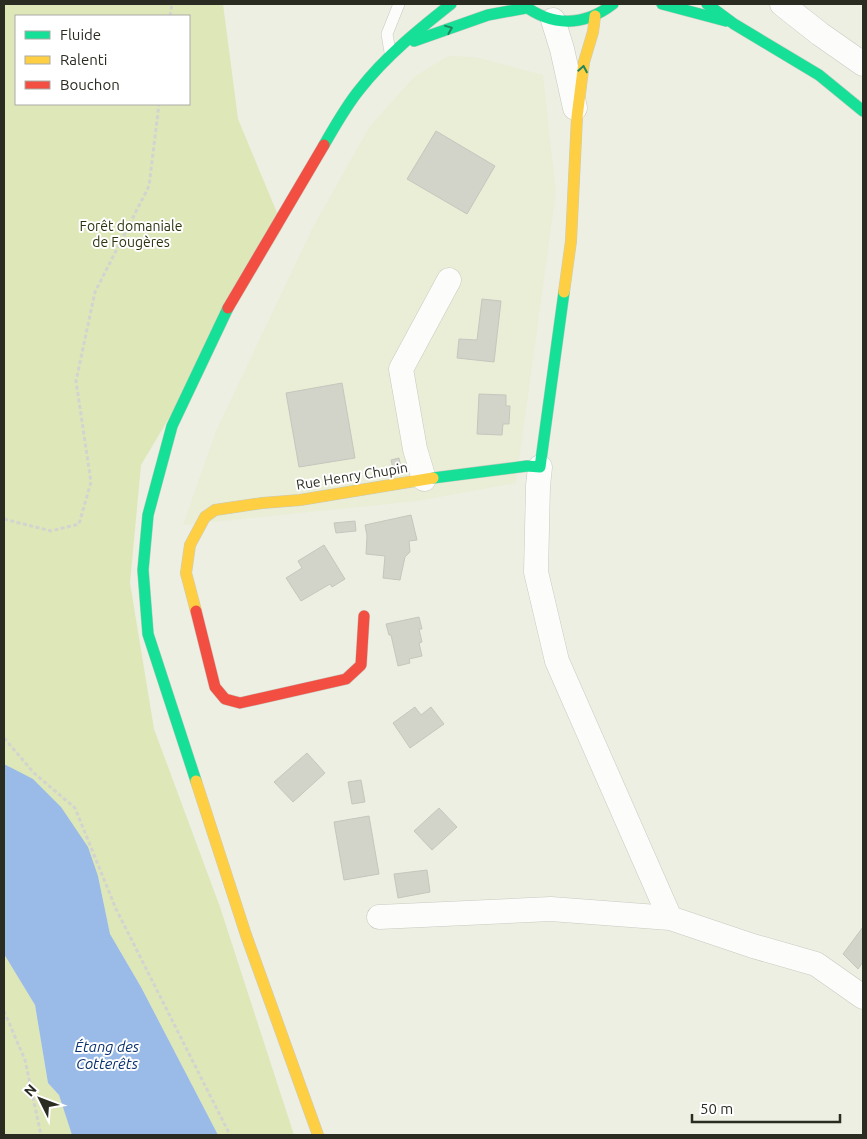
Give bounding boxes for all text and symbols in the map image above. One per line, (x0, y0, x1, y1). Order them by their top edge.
legend (15, 15, 190, 105)
one-way arrow (444, 25, 453, 35)
text: Fluide (60, 26, 101, 43)
text: Ralenti (60, 51, 107, 68)
one-way arrow (578, 64, 588, 73)
text: Bouchon (60, 76, 120, 93)
park label: Forêt domaniale de Fougères (80, 218, 182, 250)
street label: Rue Henry Chupin (295, 459, 409, 493)
water label: Étang des Cotterêts (75, 1038, 140, 1072)
north arrow (15, 1074, 65, 1124)
text: N (21, 1081, 40, 1100)
scale bar (692, 1092, 840, 1124)
text: 50 m (700, 1100, 733, 1117)

